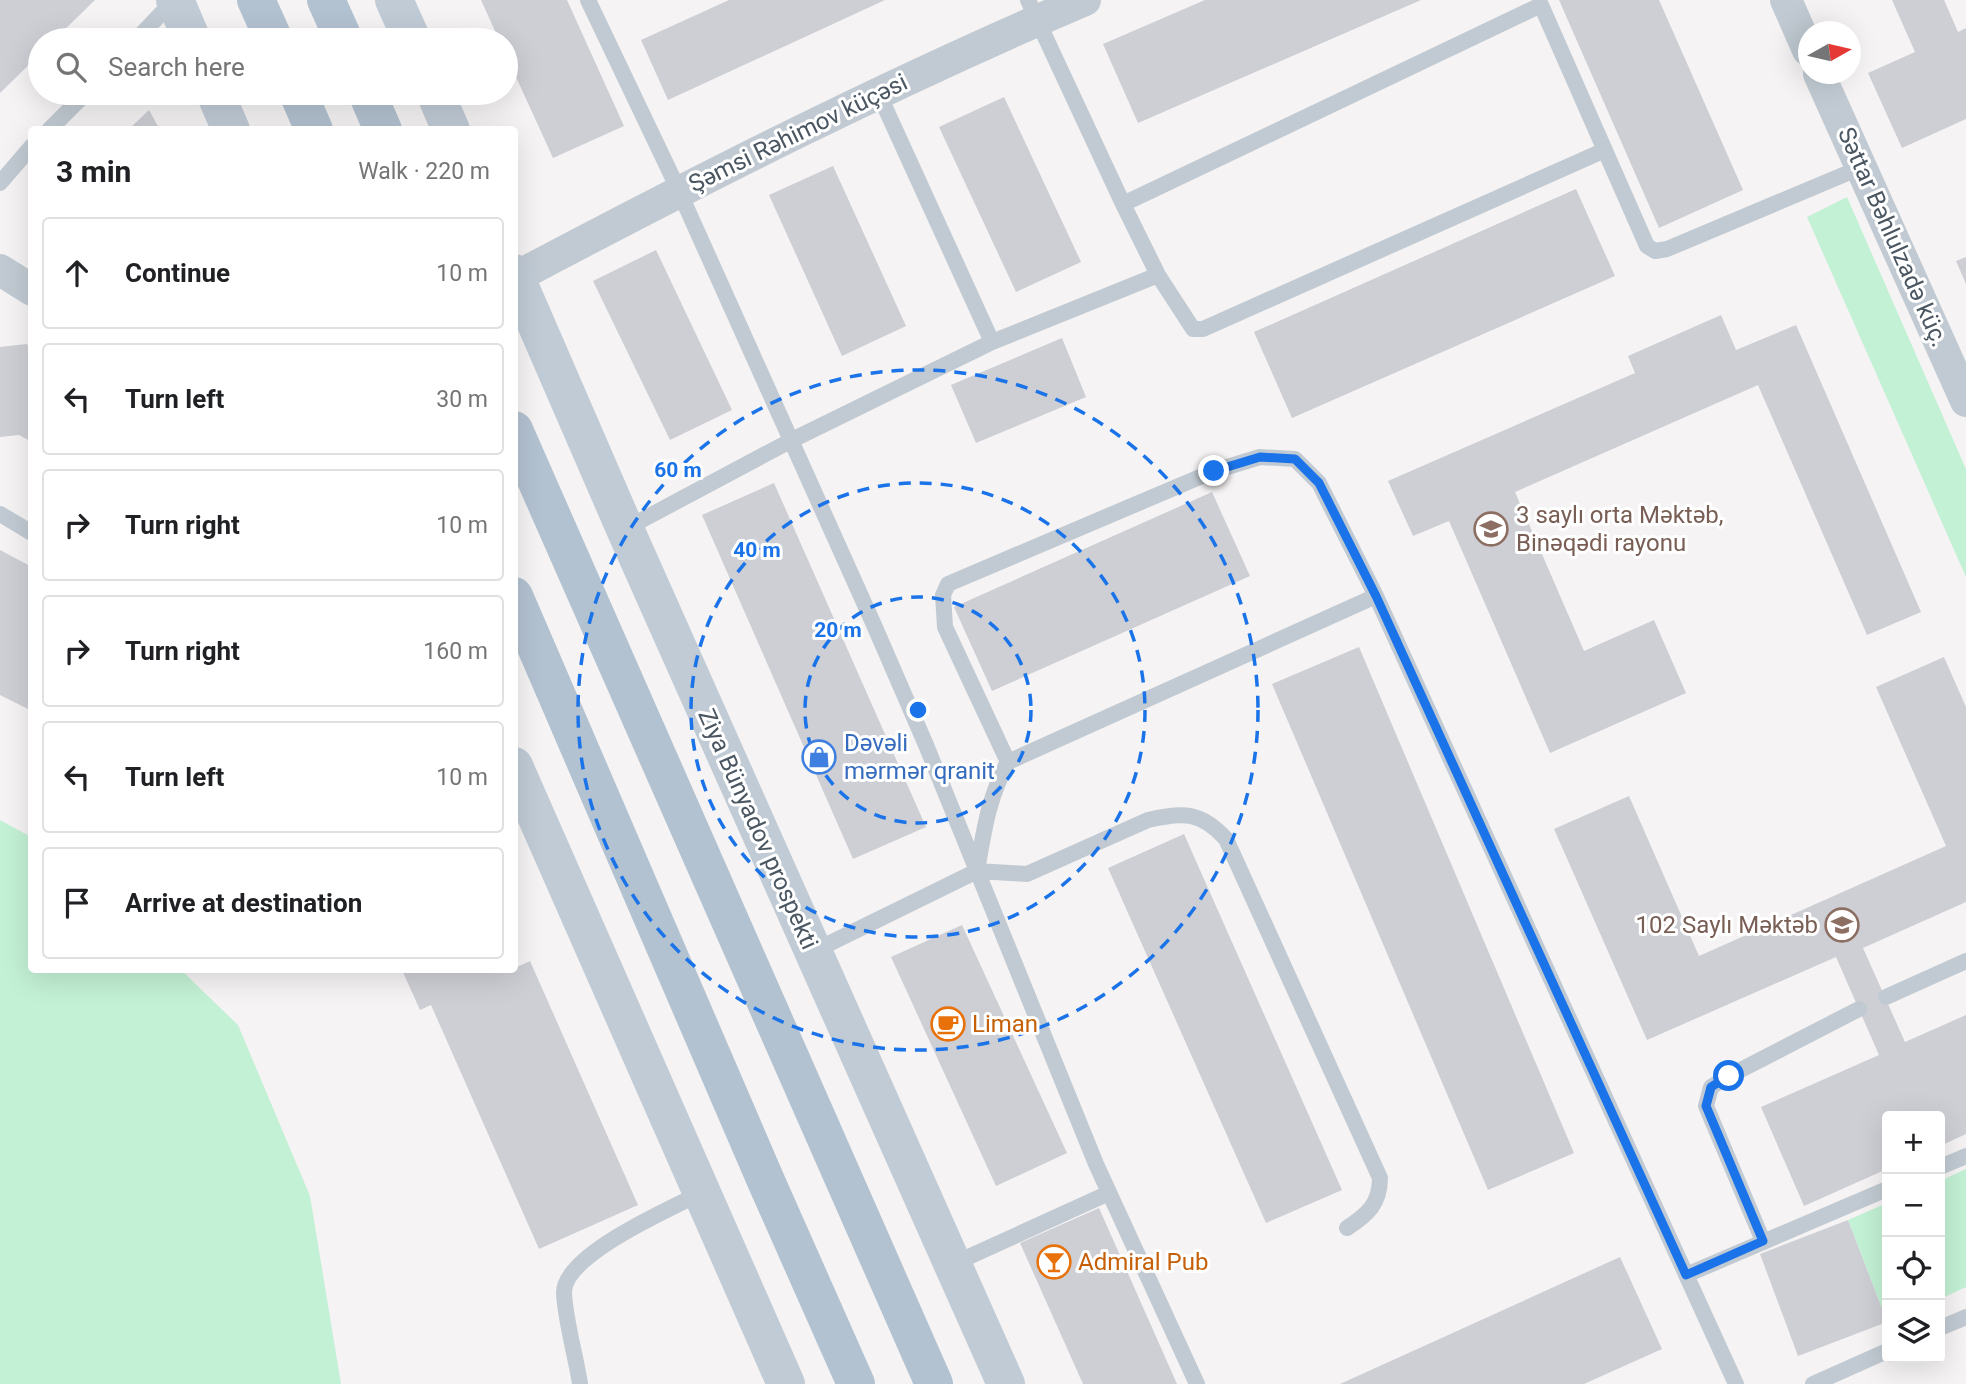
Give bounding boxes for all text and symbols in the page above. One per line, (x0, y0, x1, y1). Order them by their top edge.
north arrow (1798, 21, 1861, 84)
search box (28, 28, 518, 105)
icon: search (52, 48, 90, 86)
text: Search here (108, 52, 245, 82)
street label: Şəmsi Rəhimov küçəsi (684, 68, 912, 198)
street label: Səttar Bəhlulzadə küç. (1832, 123, 1954, 351)
text: 3 min (56, 154, 131, 189)
text: Walk · 220 m (358, 158, 490, 185)
icon: ahead (58, 254, 96, 292)
text: Continue (125, 258, 230, 288)
text: 10 m (436, 260, 488, 287)
icon: left (58, 380, 96, 418)
text: Turn left (125, 384, 224, 414)
text: 30 m (436, 386, 488, 413)
route end (1198, 455, 1229, 486)
text: 60 m (654, 458, 702, 482)
place label: 3 saylı orta Məktəb, Binəqədi rayonu (1516, 501, 1724, 557)
icon: right (58, 506, 96, 544)
text: Turn right (125, 510, 240, 540)
school or university icon: 3 saylı orta Məktəb, Binəqədi rayonu (1472, 510, 1510, 548)
text: 10 m (436, 512, 488, 539)
text: 40 m (733, 538, 781, 562)
text: 20 m (814, 618, 862, 642)
icon: right (58, 632, 96, 670)
text: Turn right (125, 636, 240, 666)
text: 160 m (423, 638, 488, 665)
centre of rings (906, 698, 930, 722)
street label: Ziya Bünyadov prospekti (692, 704, 824, 954)
place label: Dəvəli mərmər qranit (844, 729, 995, 785)
shop icon: Dəvəli mərmər qranit (800, 738, 838, 776)
icon: left (58, 758, 96, 796)
text: Turn left (125, 762, 224, 792)
text: 10 m (436, 764, 488, 791)
icon: arrive (58, 884, 96, 922)
text: Arrive at destination (125, 888, 362, 918)
school or university icon: 102 Saylı Məktəb (1823, 906, 1861, 944)
place label: 102 Saylı Məktəb (1636, 911, 1818, 939)
cafe icon: Liman (929, 1005, 967, 1043)
place label: Liman (972, 1010, 1038, 1038)
route start (1713, 1060, 1744, 1091)
map controls (1882, 1111, 1945, 1363)
button: + (1882, 1111, 1945, 1174)
button: − (1882, 1174, 1945, 1237)
button: locate (1882, 1237, 1945, 1300)
bar icon: Admiral Pub (1035, 1243, 1073, 1281)
place label: Admiral Pub (1078, 1248, 1208, 1276)
button: layers (1882, 1300, 1945, 1363)

